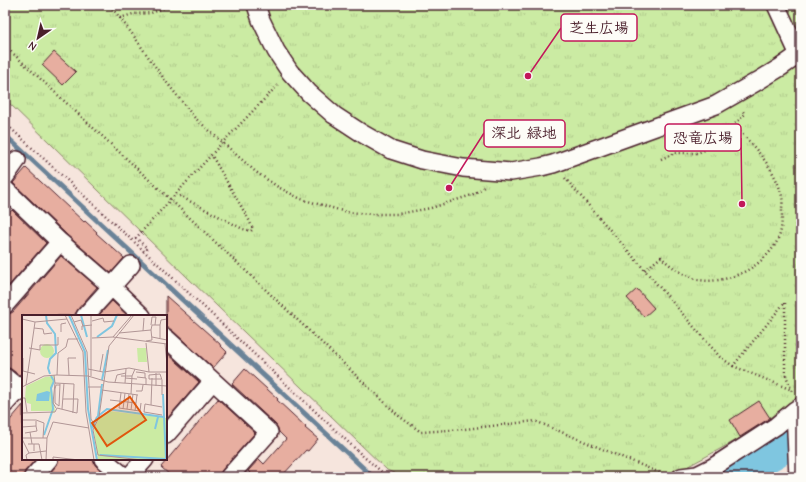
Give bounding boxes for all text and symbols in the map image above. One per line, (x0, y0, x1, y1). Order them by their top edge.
callout: 芝生広場 (561, 14, 637, 41)
north arrow (18, 18, 58, 58)
text: 芝生広場 (569, 19, 629, 37)
text: N (26, 38, 39, 53)
callout: 深北 緑地 (484, 120, 565, 147)
text: 深北 緑地 (491, 124, 557, 142)
callout: 恐竜広場 (665, 124, 741, 151)
text: 恐竜広場 (673, 129, 733, 147)
inset map (22, 315, 167, 460)

